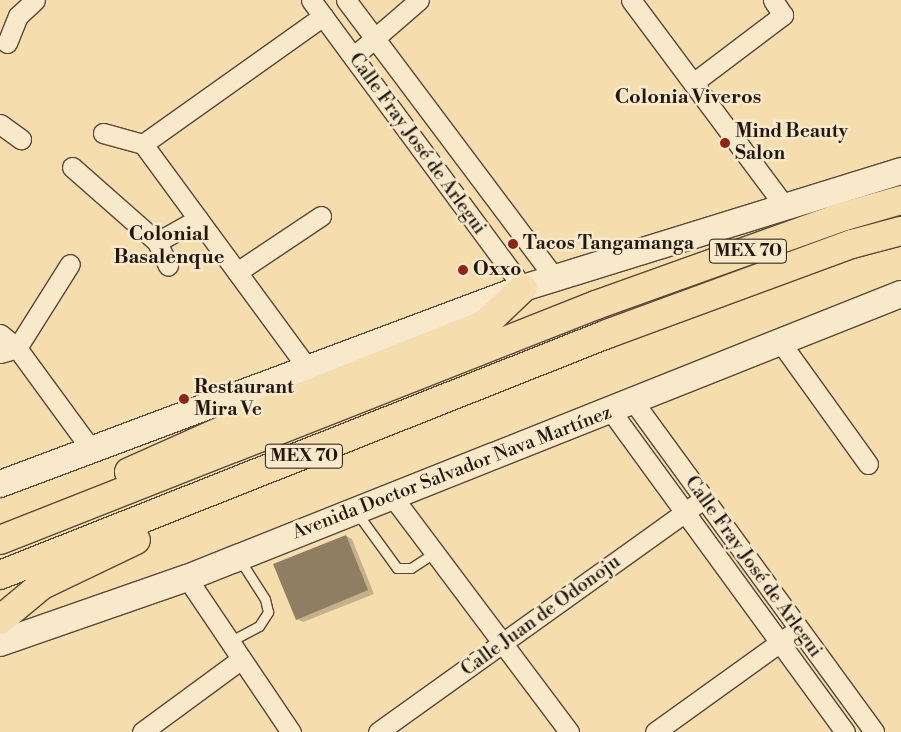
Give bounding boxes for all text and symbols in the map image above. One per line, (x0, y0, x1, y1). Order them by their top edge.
street label: Calle Fray José de Arlegui (344, 49, 490, 239)
district label: Colonia Viveros (615, 85, 761, 109)
place label: Mind Beauty Salon (735, 121, 848, 165)
marker: Mind Beauty Salon (719, 137, 731, 149)
district label: Colonial Basalenque (114, 223, 224, 270)
place label: Tacos Tangamanga (523, 233, 694, 255)
road number: MEX 70 (708, 236, 788, 266)
marker: Tacos Tangamanga (507, 238, 519, 250)
place label: Oxxo (473, 259, 521, 281)
marker: Oxxo (457, 264, 469, 276)
place label: Restaurant Mira Ve (194, 377, 294, 421)
marker: Restaurant Mira Ve (178, 393, 190, 405)
street label: Avenida Doctor Salvador Nava Martínez (289, 401, 615, 545)
road number: MEX 70 (264, 441, 344, 472)
street label: Calle Fray José de Arlegui (680, 472, 826, 662)
street label: Calle Juan de Odonoju (457, 551, 625, 681)

